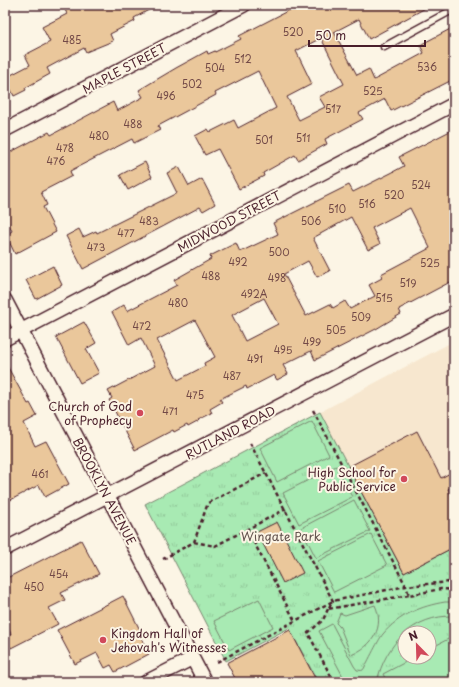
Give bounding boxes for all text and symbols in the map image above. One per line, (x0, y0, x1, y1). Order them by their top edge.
scale bar (309, 22, 425, 48)
house number: 520 (283, 24, 303, 39)
text: 50 m (315, 26, 346, 44)
house number: 485 (63, 32, 81, 47)
street label: MAPLE STREET (79, 38, 170, 98)
house number: 512 (234, 51, 252, 66)
house number: 536 (417, 59, 437, 74)
house number: 504 (205, 60, 226, 75)
house number: 502 (182, 76, 202, 91)
house number: 525 (363, 83, 383, 98)
house number: 496 (156, 88, 176, 103)
house number: 517 (325, 101, 342, 116)
house number: 488 (124, 116, 143, 131)
house number: 480 (89, 128, 109, 143)
house number: 511 (296, 130, 310, 145)
house number: 501 (255, 132, 273, 147)
house number: 478 (56, 140, 74, 155)
house number: 476 (47, 153, 65, 168)
house number: 524 (411, 177, 431, 192)
street label: MIDWOOD STREET (174, 186, 285, 256)
house number: 520 (384, 187, 404, 202)
house number: 516 (358, 196, 376, 211)
house number: 510 (328, 201, 346, 216)
house number: 483 (139, 213, 159, 228)
house number: 506 (301, 213, 321, 228)
house number: 477 (117, 225, 135, 240)
house number: 473 (87, 239, 105, 254)
house number: 500 (268, 244, 290, 259)
house number: 492 (228, 254, 248, 269)
house number: 525 (420, 255, 440, 270)
house number: 488 (202, 268, 221, 283)
house number: 498 (268, 270, 286, 285)
house number: 519 (400, 275, 416, 290)
house number: 492A (241, 286, 268, 301)
house number: 515 (375, 290, 393, 305)
house number: 480 (168, 295, 188, 310)
house number: 509 (351, 309, 371, 324)
house number: 472 (133, 318, 151, 333)
house number: 505 (326, 322, 346, 337)
house number: 499 (303, 334, 321, 349)
house number: 495 (274, 342, 293, 357)
house number: 491 (247, 351, 263, 366)
house number: 487 (223, 368, 241, 383)
house number: 475 (186, 387, 204, 402)
place label: Church of God of Prophecy (48, 397, 132, 429)
street label: RUTLAND ROAD (182, 401, 278, 463)
house number: 471 (162, 403, 178, 418)
marker: Church of God of Prophecy (135, 408, 145, 418)
street label: BROOKLYN AVENUE (69, 434, 141, 548)
place label: High School for Public Service (308, 463, 396, 495)
house number: 461 (31, 466, 49, 481)
marker: High School for Public Service (399, 474, 409, 484)
park label: Wingate Park (241, 527, 321, 545)
house number: 454 (49, 566, 69, 581)
house number: 450 (24, 579, 44, 594)
place label: Kingdom Hall of Jehovah's Witnesses (111, 624, 226, 656)
north arrow (397, 625, 437, 665)
text: N (406, 626, 420, 645)
marker: Kingdom Hall of Jehovah's Witnesses (98, 635, 108, 645)

